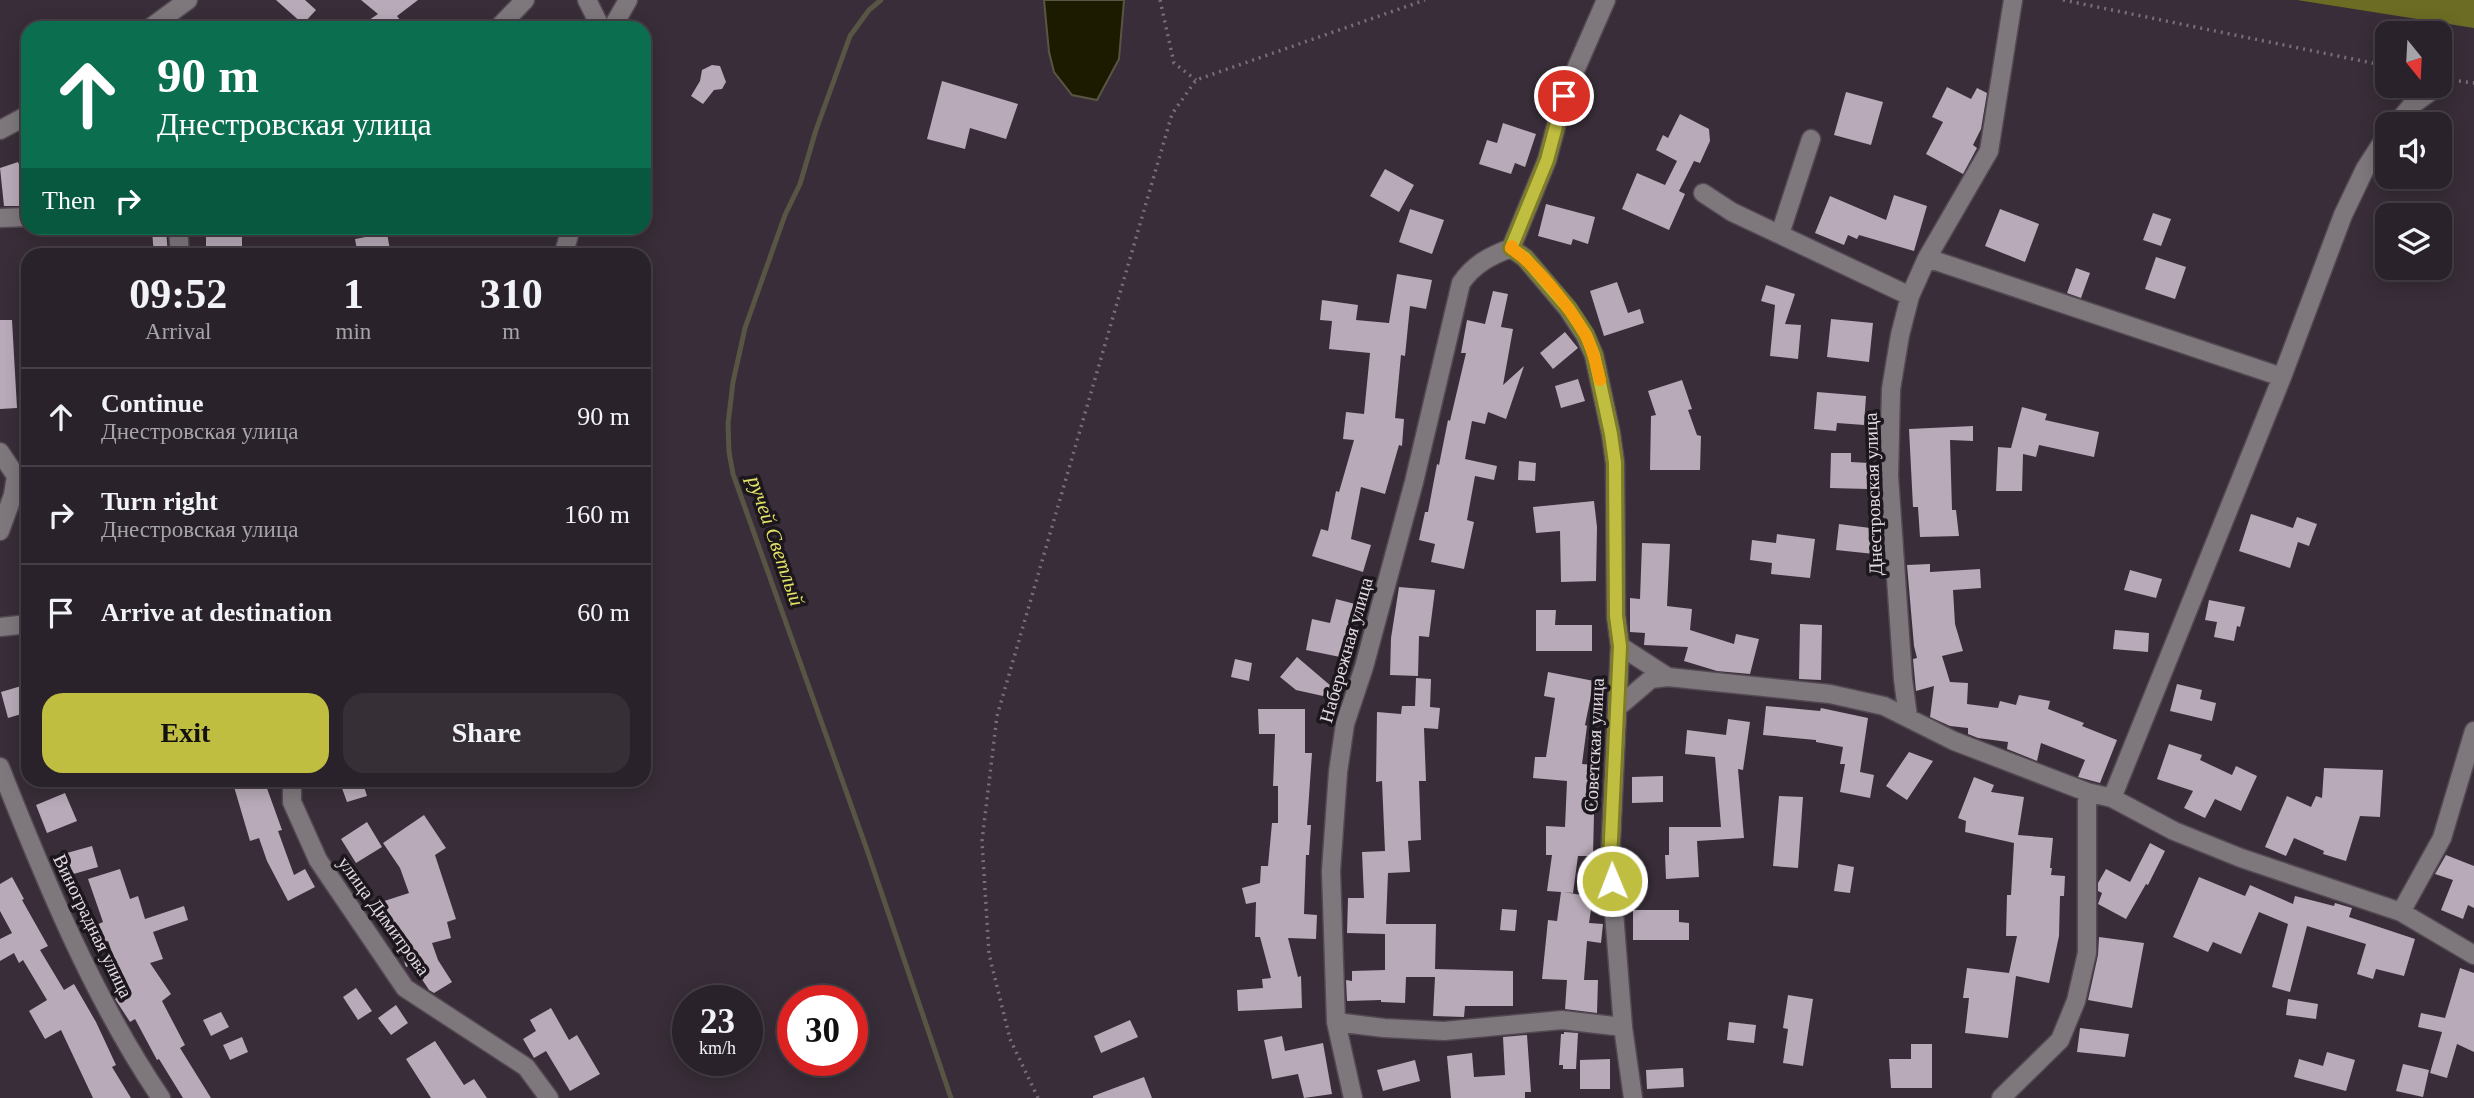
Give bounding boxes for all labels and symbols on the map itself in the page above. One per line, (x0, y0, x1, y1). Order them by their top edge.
north arrow (2375, 21, 2452, 98)
pin (1534, 66, 1594, 126)
street label: Днестровская улица (1860, 412, 1886, 576)
water label: ручей Светлый (742, 471, 810, 610)
street label: Набережная улица (1315, 574, 1377, 725)
street label: Советская улица (1580, 677, 1608, 813)
position arrow (1575, 844, 1649, 918)
street label: Виноградная улица (49, 851, 137, 1002)
street label: улица Димитрова (334, 853, 434, 980)
speed limit sign: 30 (777, 985, 868, 1076)

